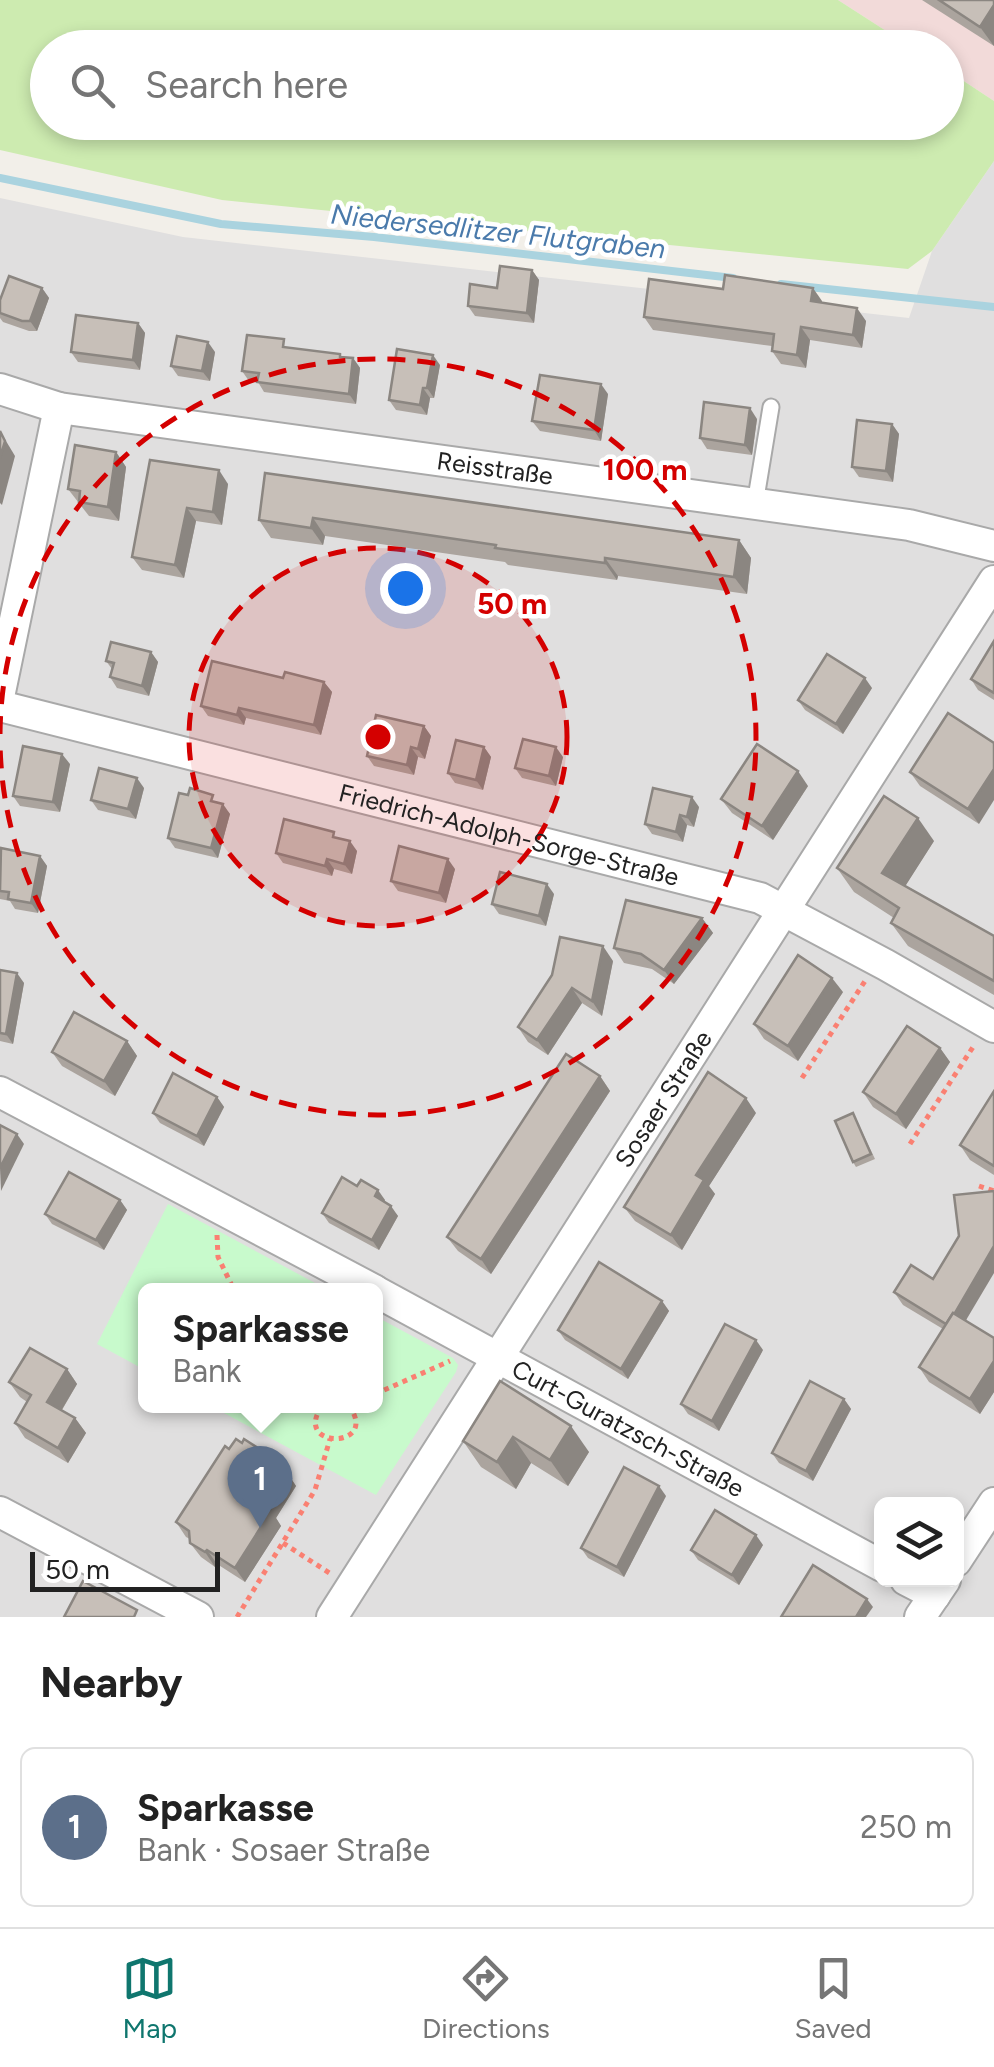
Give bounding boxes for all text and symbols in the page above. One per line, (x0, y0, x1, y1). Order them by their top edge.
search box (30, 30, 964, 140)
icon: search (65, 58, 120, 113)
text: Search here (145, 62, 348, 108)
water label: Niedersedlitzer Flutgraben (329, 197, 667, 265)
street label: Reisstraße (435, 445, 555, 491)
text: 100 m (603, 451, 687, 488)
your location (380, 563, 431, 614)
text: 50 m (477, 585, 547, 622)
centre of rings (360, 719, 396, 755)
street label: Friedrich-Adolph-Sorge-Straße (336, 777, 682, 892)
street label: Sosaer Straße (608, 1025, 718, 1173)
popup (138, 1283, 383, 1413)
text: Sparkasse (172, 1306, 349, 1352)
text: Bank (172, 1352, 241, 1390)
street label: Curt-Guratzsch-Straße (507, 1353, 749, 1503)
pin: 1 (228, 1446, 292, 1528)
map controls (874, 1497, 964, 1587)
button: layers (874, 1497, 964, 1587)
scale bar (30, 1547, 220, 1592)
text: 50 m (45, 1552, 110, 1586)
text: Nearby (40, 1657, 182, 1708)
text: Sparkasse (137, 1785, 314, 1831)
text: 1 (68, 1808, 81, 1846)
text: 250 m (860, 1808, 952, 1846)
text: Bank · Sosaer Straße (137, 1831, 430, 1869)
tab: Map (122, 1951, 177, 2045)
tab: Directions (422, 1951, 550, 2045)
tab: Saved (794, 1951, 872, 2045)

